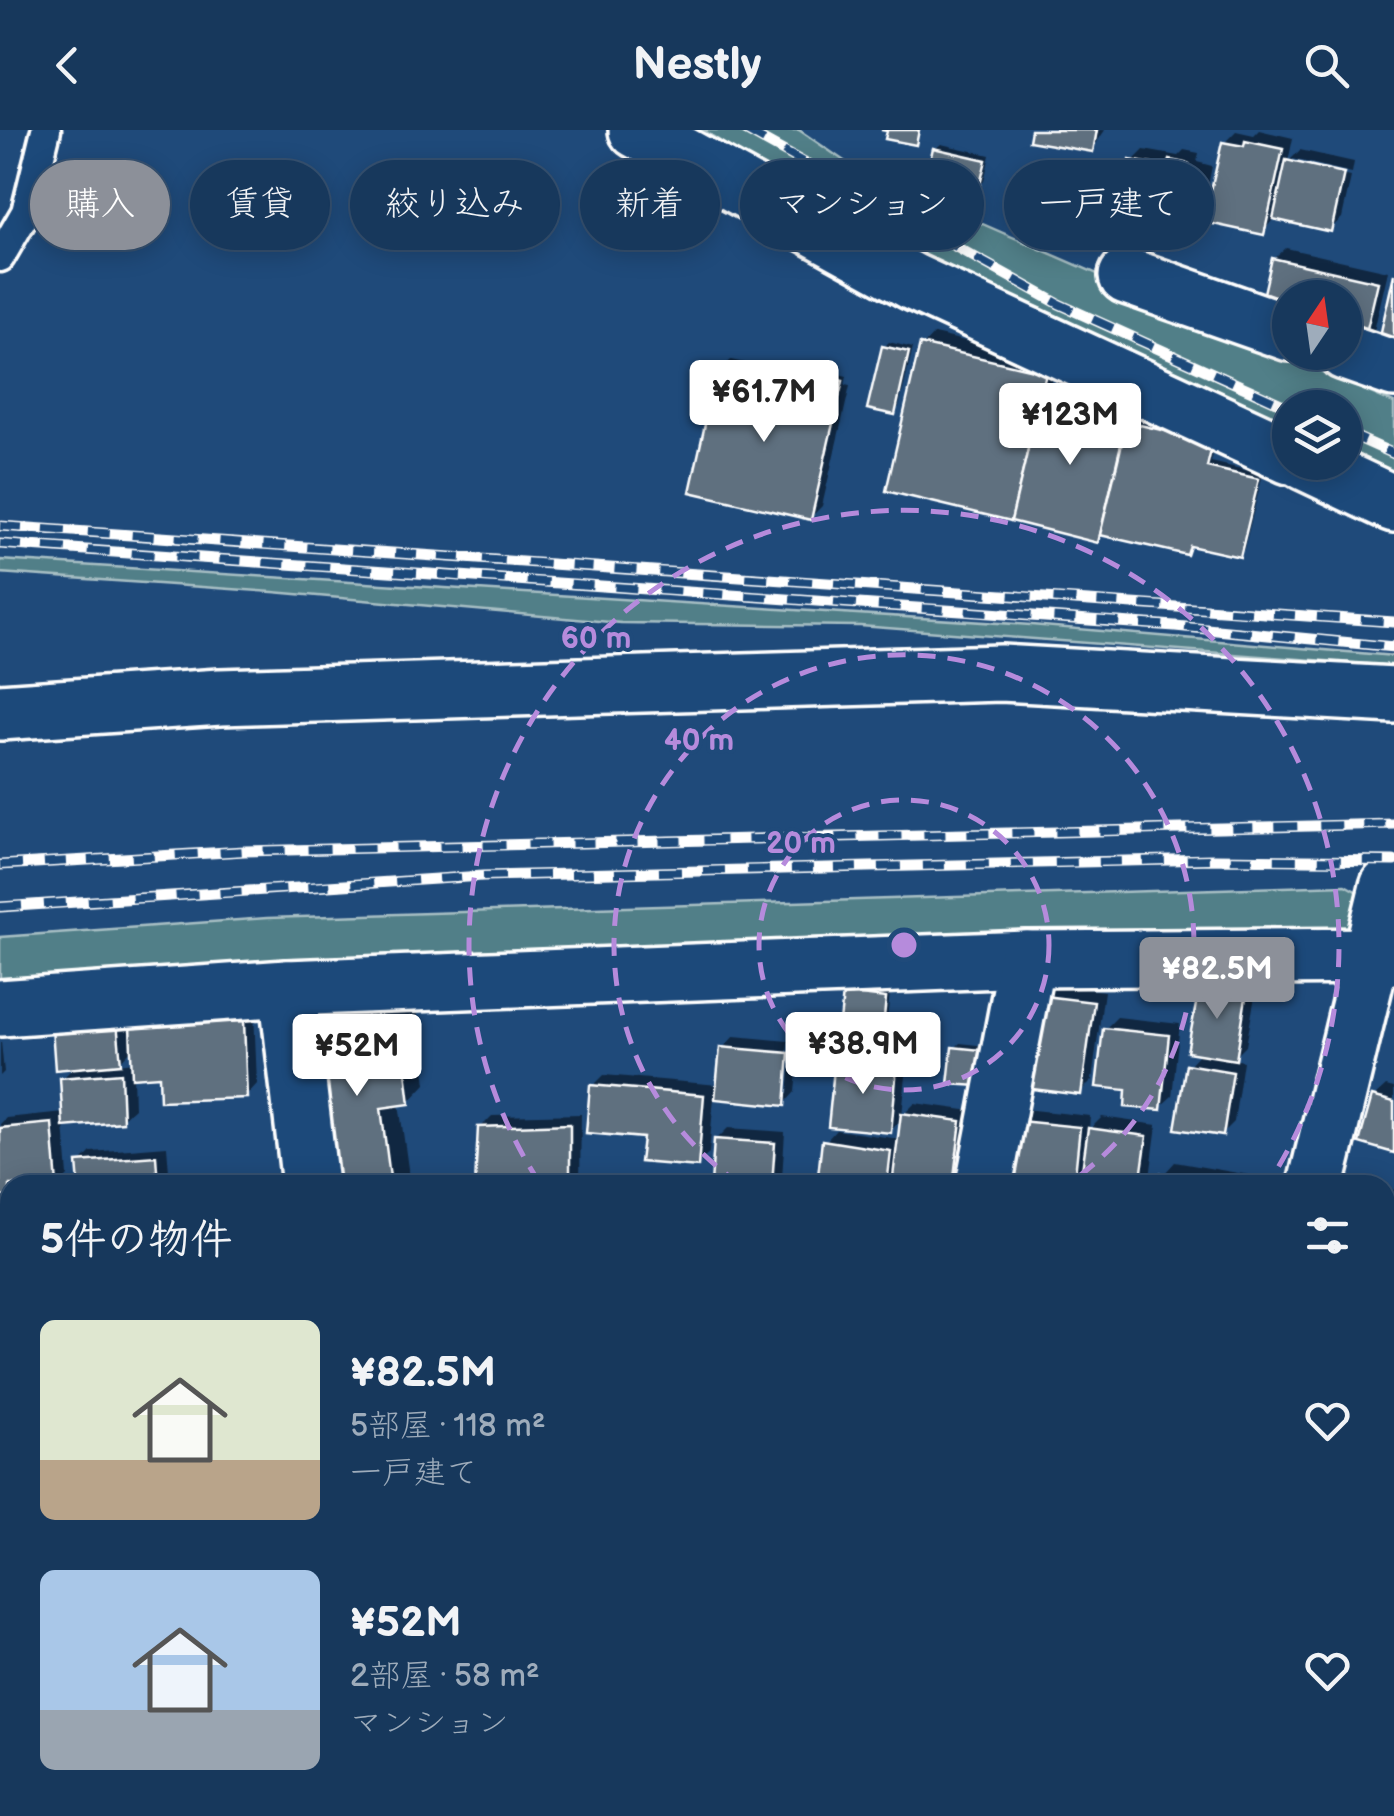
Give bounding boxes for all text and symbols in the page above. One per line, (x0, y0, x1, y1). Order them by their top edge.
icon: back (40, 38, 95, 93)
text: Nestly (633, 38, 761, 93)
icon: search (1299, 38, 1354, 93)
chip: 購入 (30, 160, 170, 250)
chip: 賃貸 (190, 160, 330, 250)
chip: 絞り込み (350, 160, 560, 250)
chip: 新着 (580, 160, 720, 250)
chip: マンション (740, 160, 984, 250)
chip: 一戸建て (1004, 160, 1214, 250)
north arrow (1272, 280, 1362, 370)
map controls (1272, 280, 1362, 480)
pin: ¥61.7M (683, 360, 845, 445)
text: ¥61.7M (712, 373, 816, 412)
pin: ¥123M (1000, 383, 1140, 468)
button: layers (1272, 390, 1362, 480)
text: ¥123M (1021, 396, 1119, 435)
text: 60 m (561, 621, 631, 657)
text: 40 m (664, 723, 734, 759)
text: 20 m (766, 826, 836, 862)
centre of rings (886, 927, 922, 963)
pin: ¥82.5M (1136, 937, 1298, 1022)
text: ¥82.5M (1161, 950, 1273, 989)
pin: ¥38.9M (782, 1012, 944, 1097)
pin: ¥52M (298, 1014, 416, 1099)
text: ¥38.9M (808, 1025, 918, 1064)
text: ¥52M (315, 1027, 399, 1066)
icon: filters (1300, 1208, 1355, 1263)
text: 5件の物件 (40, 1215, 232, 1266)
text: ¥82.5M (350, 1348, 496, 1399)
icon: home (120, 1360, 240, 1480)
icon: heart (1300, 1393, 1355, 1448)
text: 5部屋 · 118 m² (350, 1407, 546, 1446)
text: 一戸建て (350, 1454, 478, 1493)
text: ¥52M (350, 1598, 461, 1649)
icon: home (120, 1610, 240, 1730)
icon: heart (1300, 1643, 1355, 1698)
text: 2部屋 · 58 m² (350, 1657, 540, 1696)
text: マンション (350, 1704, 509, 1743)

